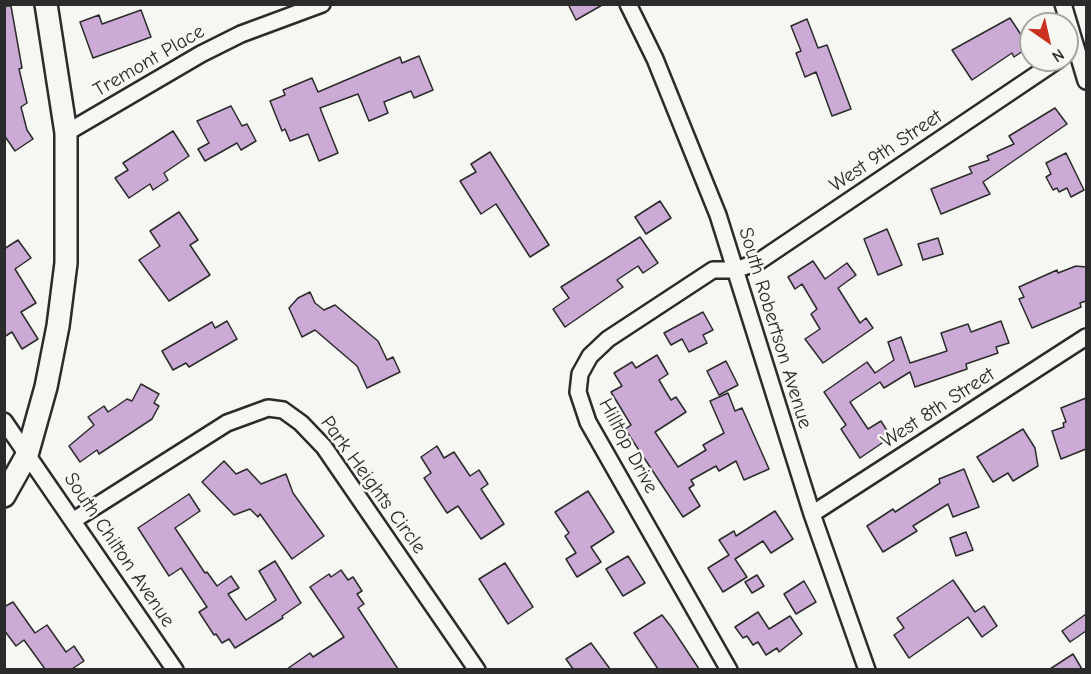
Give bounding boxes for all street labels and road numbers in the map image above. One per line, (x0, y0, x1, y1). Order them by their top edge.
street label: Tremont Place (89, 20, 209, 102)
street label: West 9th Street (825, 105, 947, 197)
street label: South Robertson Avenue (733, 225, 817, 431)
street label: West 8th Street (877, 362, 999, 454)
street label: Hilltop Drive (593, 395, 663, 497)
street label: Park Heights Circle (315, 412, 431, 558)
street label: South Chilton Avenue (58, 468, 180, 632)

